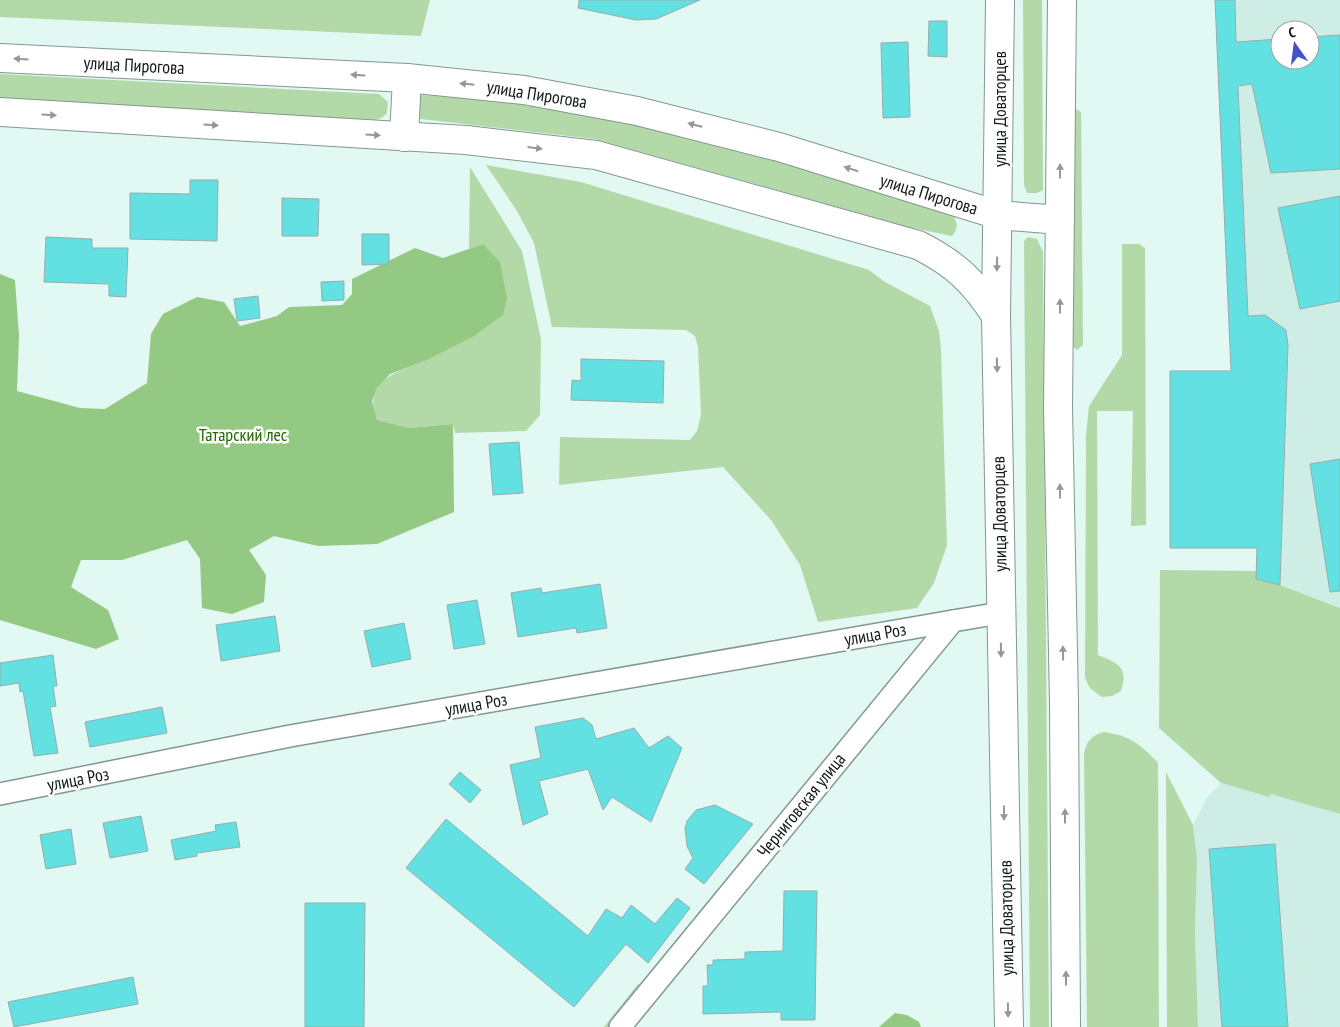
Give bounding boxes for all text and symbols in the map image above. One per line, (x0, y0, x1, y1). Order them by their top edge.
north arrow (1270, 20, 1320, 70)
text: С (1287, 23, 1298, 42)
street label: улица Пирогова (83, 51, 185, 79)
street label: улица Доваторцев (988, 51, 1011, 167)
one-way arrow (13, 55, 29, 63)
one-way arrow (350, 71, 366, 79)
street label: улица Пирогова (485, 75, 589, 113)
one-way arrow (458, 80, 474, 88)
one-way arrow (41, 112, 57, 120)
one-way arrow (203, 121, 219, 129)
one-way arrow (687, 121, 703, 129)
one-way arrow (365, 131, 381, 139)
one-way arrow (527, 144, 543, 152)
one-way arrow (1056, 163, 1064, 179)
one-way arrow (844, 165, 859, 173)
street label: улица Пирогова (877, 168, 981, 220)
one-way arrow (993, 256, 1001, 272)
one-way arrow (1056, 298, 1064, 314)
one-way arrow (993, 357, 1001, 373)
park label: Татарский лес (199, 423, 288, 446)
street label: улица Доваторцев (986, 456, 1012, 572)
one-way arrow (1056, 483, 1064, 499)
street label: улица Роз (842, 617, 908, 651)
one-way arrow (997, 642, 1005, 658)
one-way arrow (1059, 645, 1067, 661)
street label: улица Роз (443, 687, 509, 721)
street label: Черниговская улица (752, 748, 850, 862)
street label: улица Роз (45, 762, 111, 796)
one-way arrow (1000, 805, 1008, 821)
one-way arrow (1061, 808, 1069, 824)
street label: улица Доваторцев (993, 860, 1019, 976)
one-way arrow (1062, 970, 1070, 986)
one-way arrow (1004, 1002, 1012, 1018)

